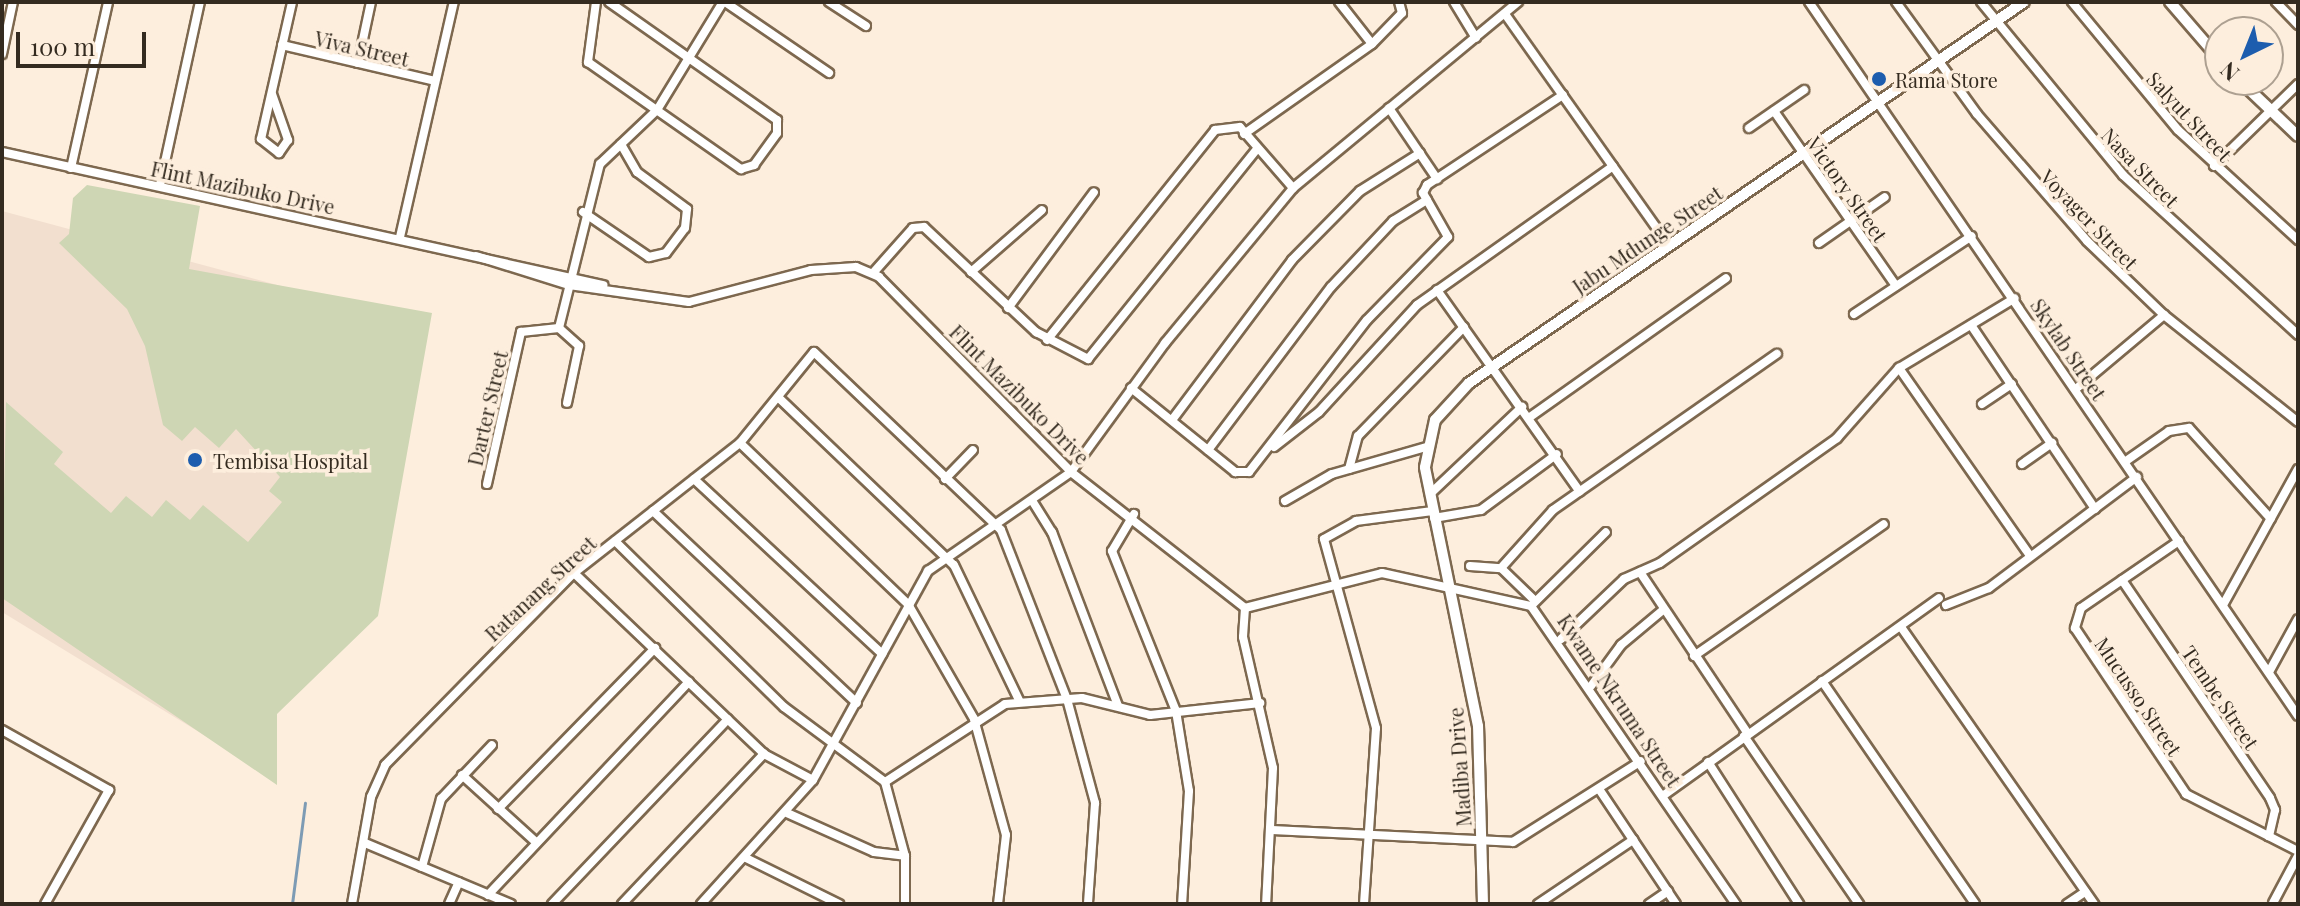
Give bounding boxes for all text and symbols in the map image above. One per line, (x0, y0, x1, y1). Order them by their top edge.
scale bar (20, 16, 150, 66)
north arrow (2204, 16, 2284, 96)
street label: Viva Street (312, 25, 412, 71)
text: 100 m (30, 30, 95, 62)
text: N (2213, 56, 2245, 88)
street label: Salyut Street (2142, 66, 2238, 166)
place label: Rama Store (1895, 67, 1998, 91)
marker: Rama Store (1870, 70, 1888, 88)
street label: Nasa Street (2097, 122, 2185, 212)
street label: Victory Street (1803, 132, 1893, 246)
street label: Flint Mazibuko Drive (149, 156, 337, 218)
street label: Voyager Street (2036, 164, 2144, 274)
street label: Jabu Mdunge Street (1568, 180, 1726, 298)
street label: Skylab Street (2026, 294, 2112, 404)
street label: Flint Mazibuko Drive (945, 319, 1095, 469)
street label: Darter Street (462, 348, 512, 468)
place label: Tembisa Hospital (213, 448, 368, 472)
marker: Tembisa Hospital (184, 449, 206, 471)
street label: Ratanang Street (480, 531, 600, 645)
street label: Kwame Nkruma Street (1553, 609, 1687, 791)
street label: Mucusso Street (2091, 632, 2187, 760)
street label: Tembe Street (2178, 641, 2264, 753)
street label: Madiba Drive (1443, 706, 1475, 828)

